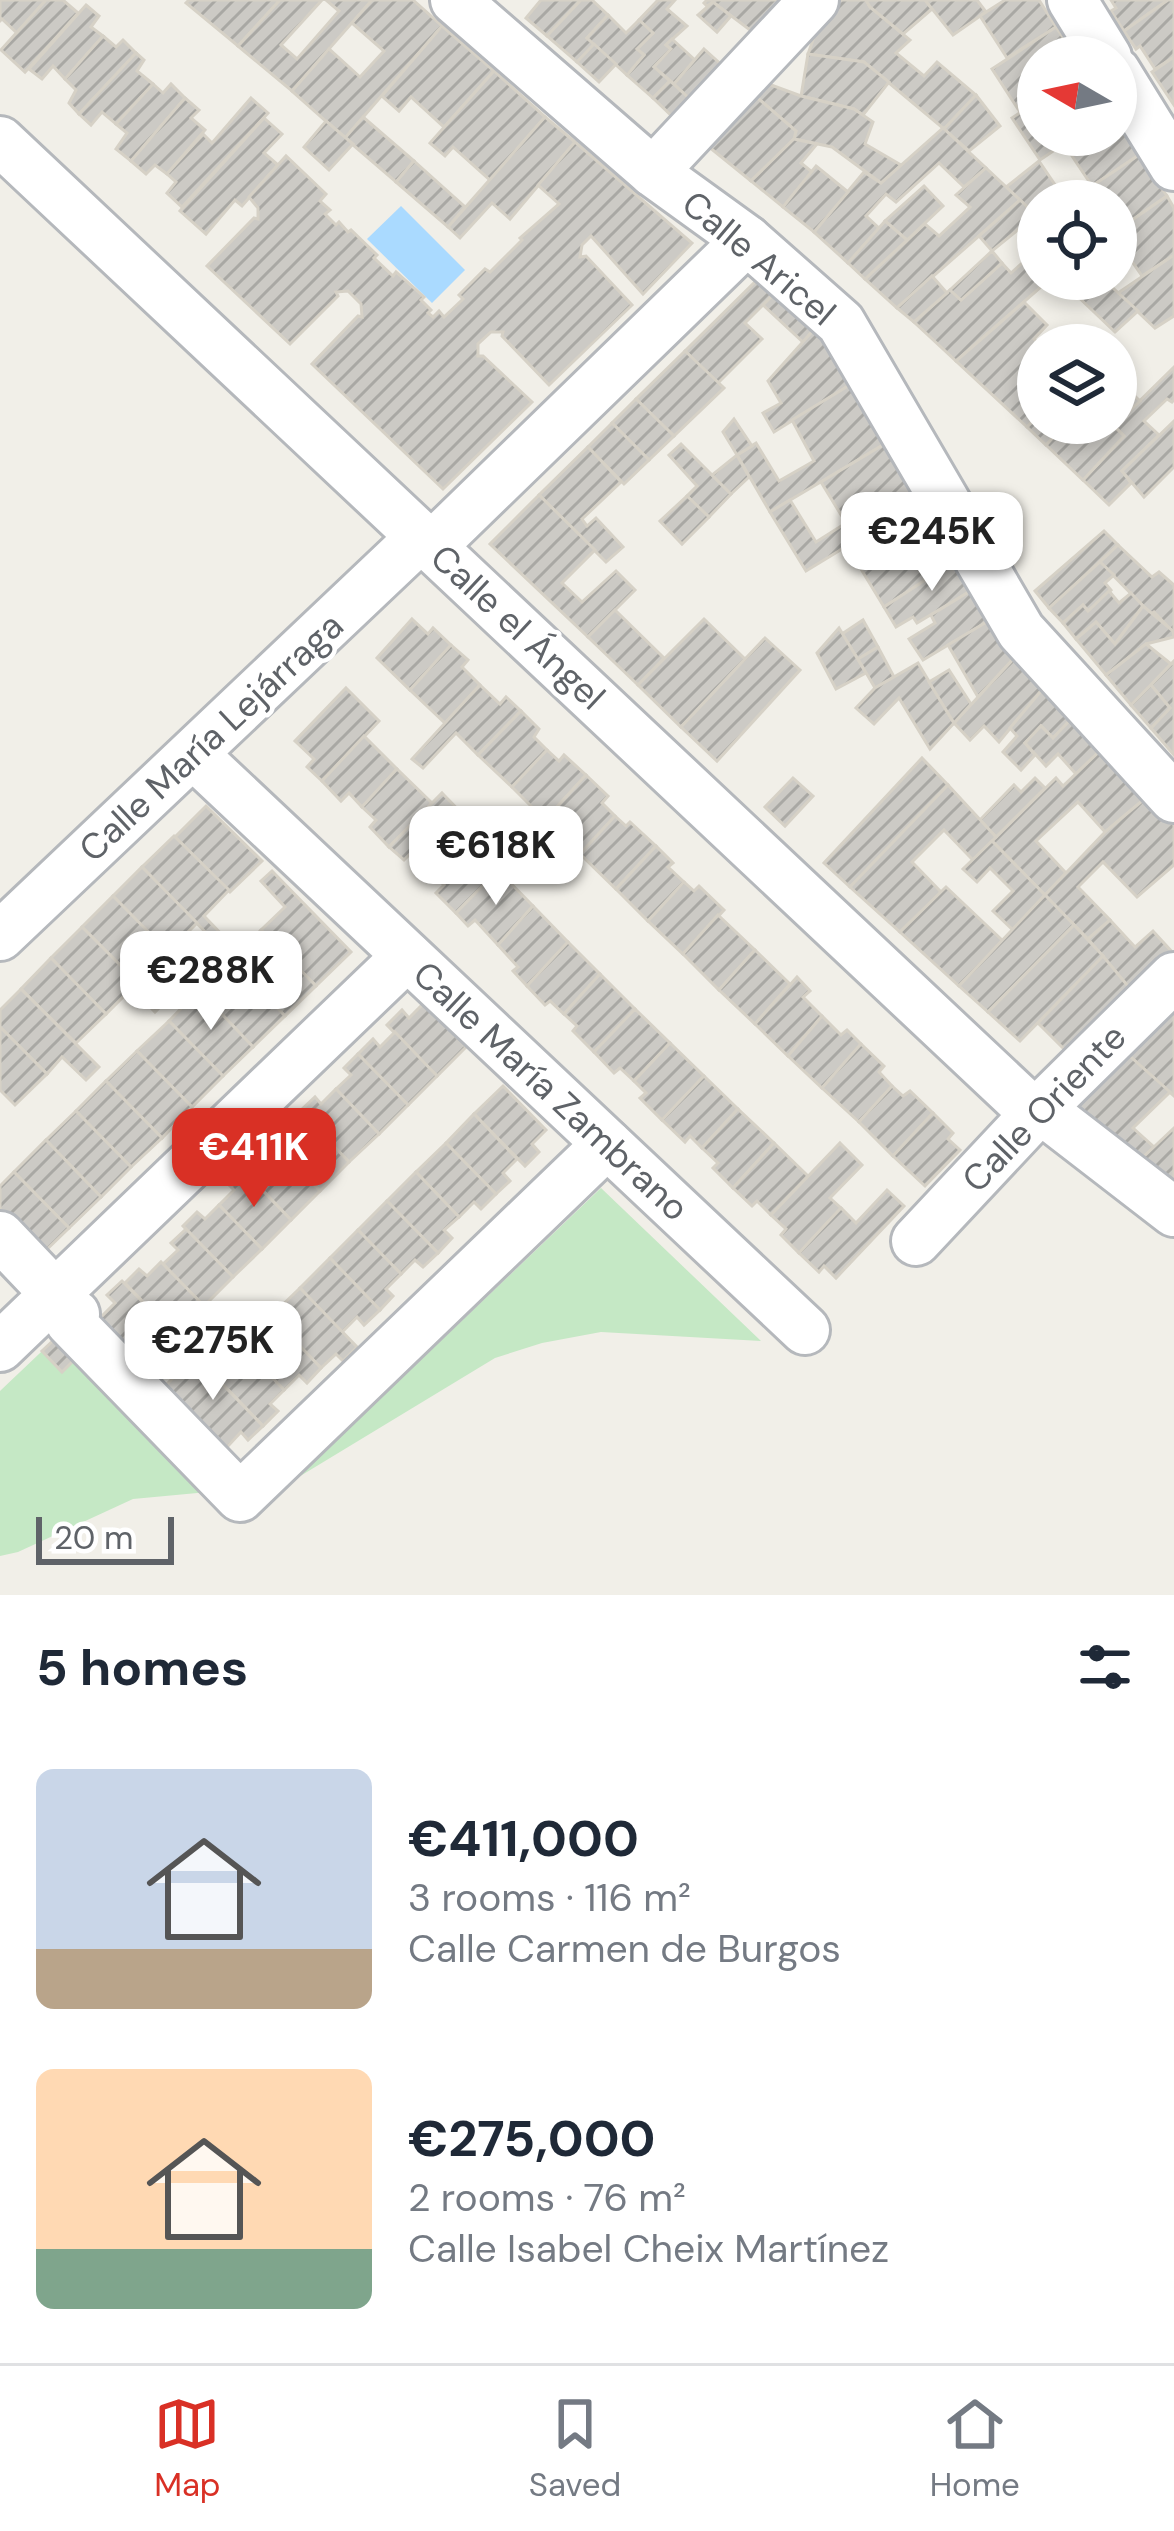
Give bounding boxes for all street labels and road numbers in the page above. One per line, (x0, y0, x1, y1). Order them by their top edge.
street label: Calle Aricel (672, 180, 846, 336)
street label: Calle el Ángel (421, 534, 615, 720)
street label: Calle María Lejárraga (69, 602, 353, 872)
street label: Calle María Zambrano (403, 951, 699, 1231)
street label: Calle Oriente (952, 1014, 1136, 1202)

